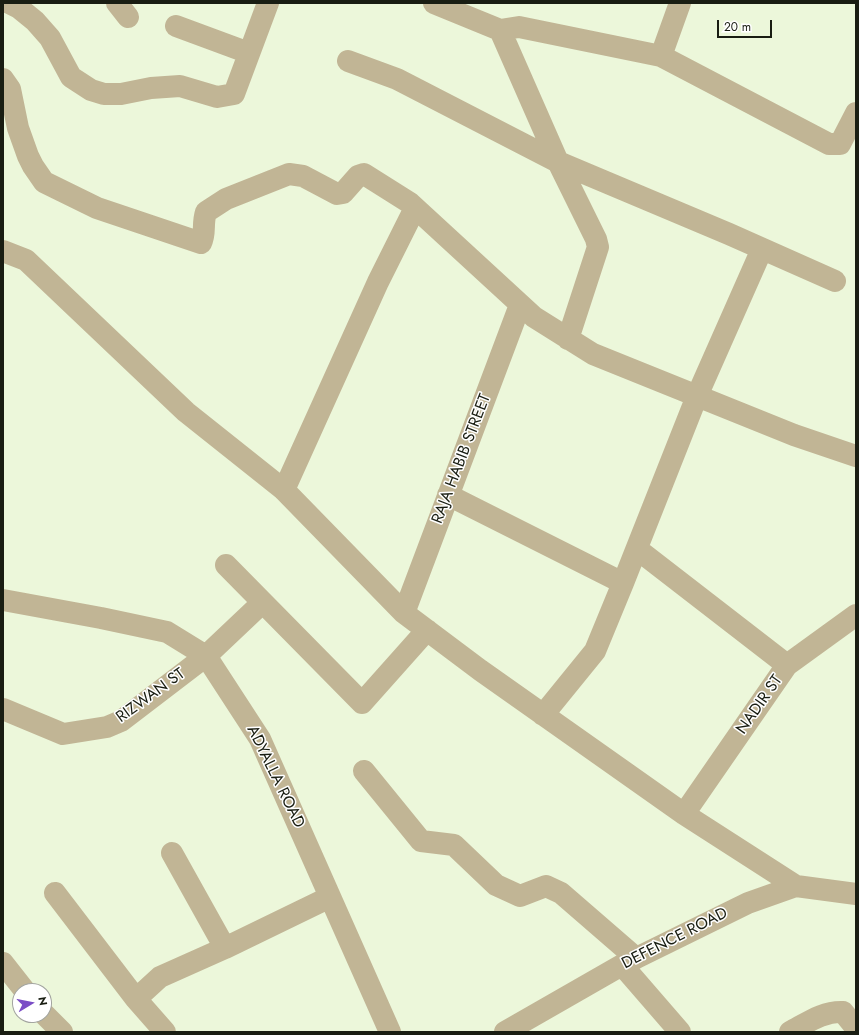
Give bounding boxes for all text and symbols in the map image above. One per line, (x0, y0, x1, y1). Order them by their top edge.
scale bar (719, 12, 774, 38)
text: 20 m (724, 18, 751, 36)
street label: RAJA HABIB STREET (428, 391, 496, 527)
street label: RIZWAN ST (113, 665, 189, 727)
street label: NADIR ST (733, 672, 787, 738)
street label: ADYALLA ROAD (242, 723, 308, 831)
street label: DEFENCE ROAD (619, 904, 731, 974)
north arrow (12, 983, 52, 1023)
text: N (34, 995, 51, 1007)

